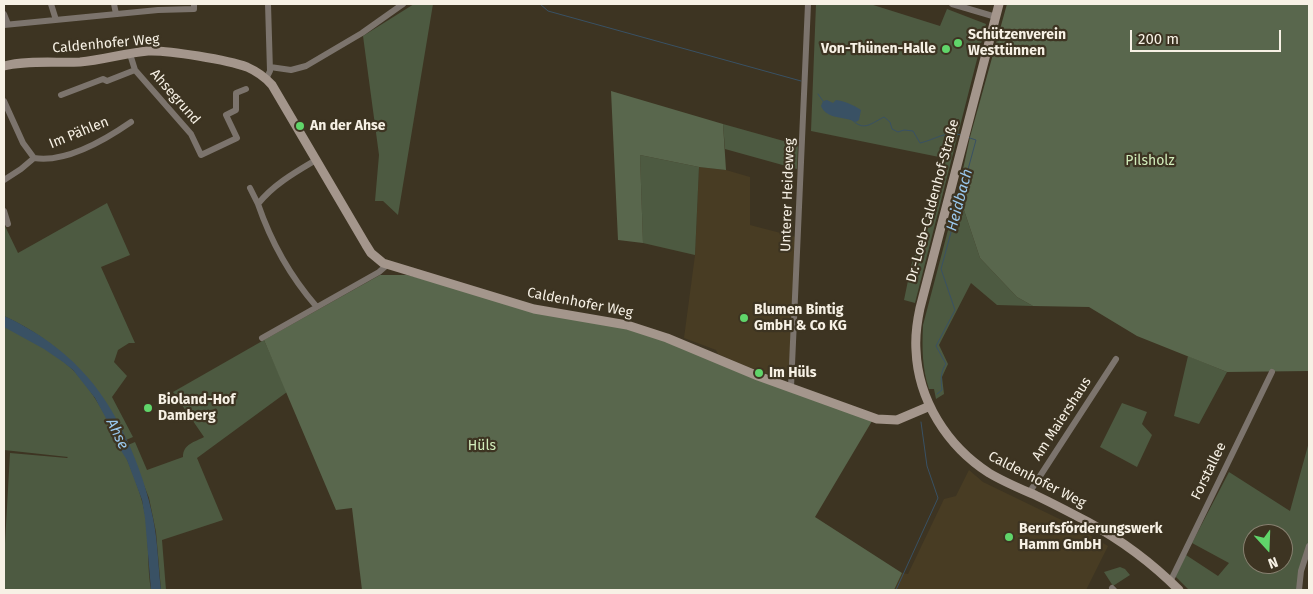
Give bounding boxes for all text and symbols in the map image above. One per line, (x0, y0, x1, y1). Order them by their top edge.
scale bar (1133, 20, 1284, 52)
place label: Schützenverein Westtünnen (968, 27, 1066, 59)
text: 200 m (1138, 30, 1179, 48)
street label: Caldenhofer Weg (52, 31, 160, 57)
marker: Schützenverein Westtünnen (952, 37, 964, 49)
place label: Von-Thünen-Halle (821, 41, 936, 57)
marker: Von-Thünen-Halle (940, 43, 952, 55)
street label: Ahsegrund (146, 66, 204, 128)
street label: Im Pählen (47, 113, 111, 153)
street label: Dr.-Loeb-Caldenhof-Straße (903, 117, 963, 285)
place label: An der Ahse (310, 118, 386, 134)
marker: An der Ahse (294, 120, 306, 132)
street label: Unterer Heideweg (778, 138, 798, 252)
park label: Pilsholz (1125, 153, 1175, 169)
water label: Heidbach (943, 167, 977, 233)
street label: Caldenhofer Weg (526, 285, 634, 321)
place label: Blumen Bintig GmbH & Co KG (754, 302, 847, 334)
marker: Blumen Bintig GmbH & Co KG (738, 312, 750, 324)
place label: Im Hüls (769, 365, 817, 381)
marker: Im Hüls (753, 367, 765, 379)
street label: Am Maiershaus (1029, 374, 1095, 464)
place label: Bioland-Hof Damberg (158, 392, 235, 424)
marker: Bioland-Hof Damberg (142, 402, 154, 414)
water label: Ahse (102, 416, 132, 452)
park label: Hüls (468, 438, 496, 454)
street label: Forstallee (1188, 439, 1230, 503)
street label: Caldenhofer Weg (985, 448, 1089, 512)
place label: Berufsförderungswerk Hamm GmbH (1019, 521, 1162, 554)
north arrow (1243, 524, 1293, 574)
marker: Berufsförderungswerk Hamm GmbH (1003, 531, 1015, 543)
text: N (1266, 553, 1280, 572)

